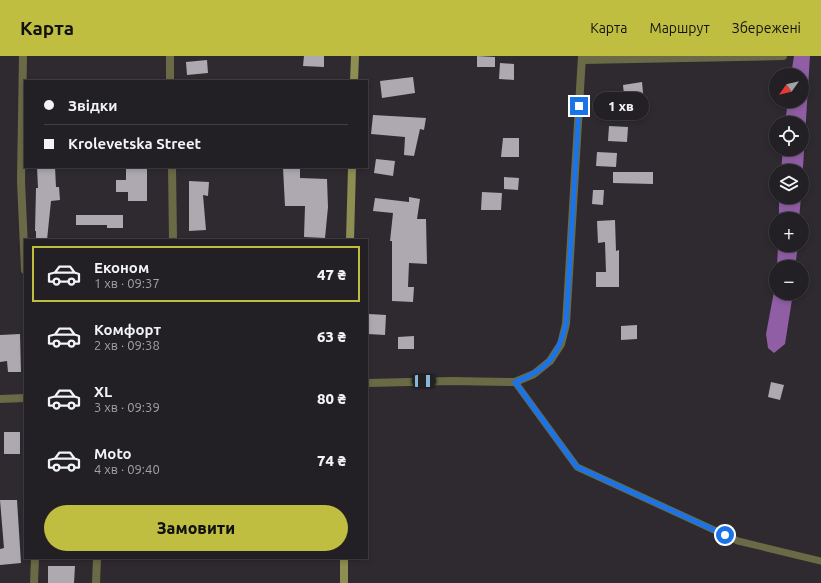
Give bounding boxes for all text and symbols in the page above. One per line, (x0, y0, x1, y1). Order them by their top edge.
text: Карта (20, 17, 74, 39)
text: Карта (590, 20, 627, 36)
text: Маршрут (649, 20, 710, 36)
text: Збережені (732, 20, 801, 36)
north arrow (769, 68, 809, 108)
map controls (769, 68, 809, 300)
callout: 1 хв (593, 92, 649, 120)
text: Звідки (68, 97, 117, 114)
route end (570, 97, 588, 115)
text: 1 хв (608, 99, 634, 113)
button: locate (769, 116, 809, 156)
text: Krolevetska Street (68, 135, 201, 152)
button: layers (769, 164, 809, 204)
button: + (769, 212, 809, 252)
icon: car (46, 256, 82, 292)
text: Економ (94, 259, 149, 276)
button: − (769, 260, 809, 300)
text: 47 ₴ (317, 266, 346, 283)
text: 1 хв · 09:37 (94, 276, 160, 290)
icon: car (46, 318, 82, 354)
text: Комфорт (94, 321, 161, 338)
text: 63 ₴ (317, 328, 346, 345)
text: 2 хв · 09:38 (94, 338, 160, 352)
car (412, 375, 436, 387)
icon: car (46, 380, 82, 416)
text: XL (94, 383, 112, 400)
text: 80 ₴ (317, 390, 346, 407)
text: 3 хв · 09:39 (94, 400, 160, 414)
icon: car (46, 442, 82, 478)
text: Moto (94, 445, 132, 462)
text: 74 ₴ (317, 452, 346, 469)
text: 4 хв · 09:40 (94, 462, 160, 476)
button: Замовити (44, 505, 348, 551)
route start (716, 526, 734, 544)

